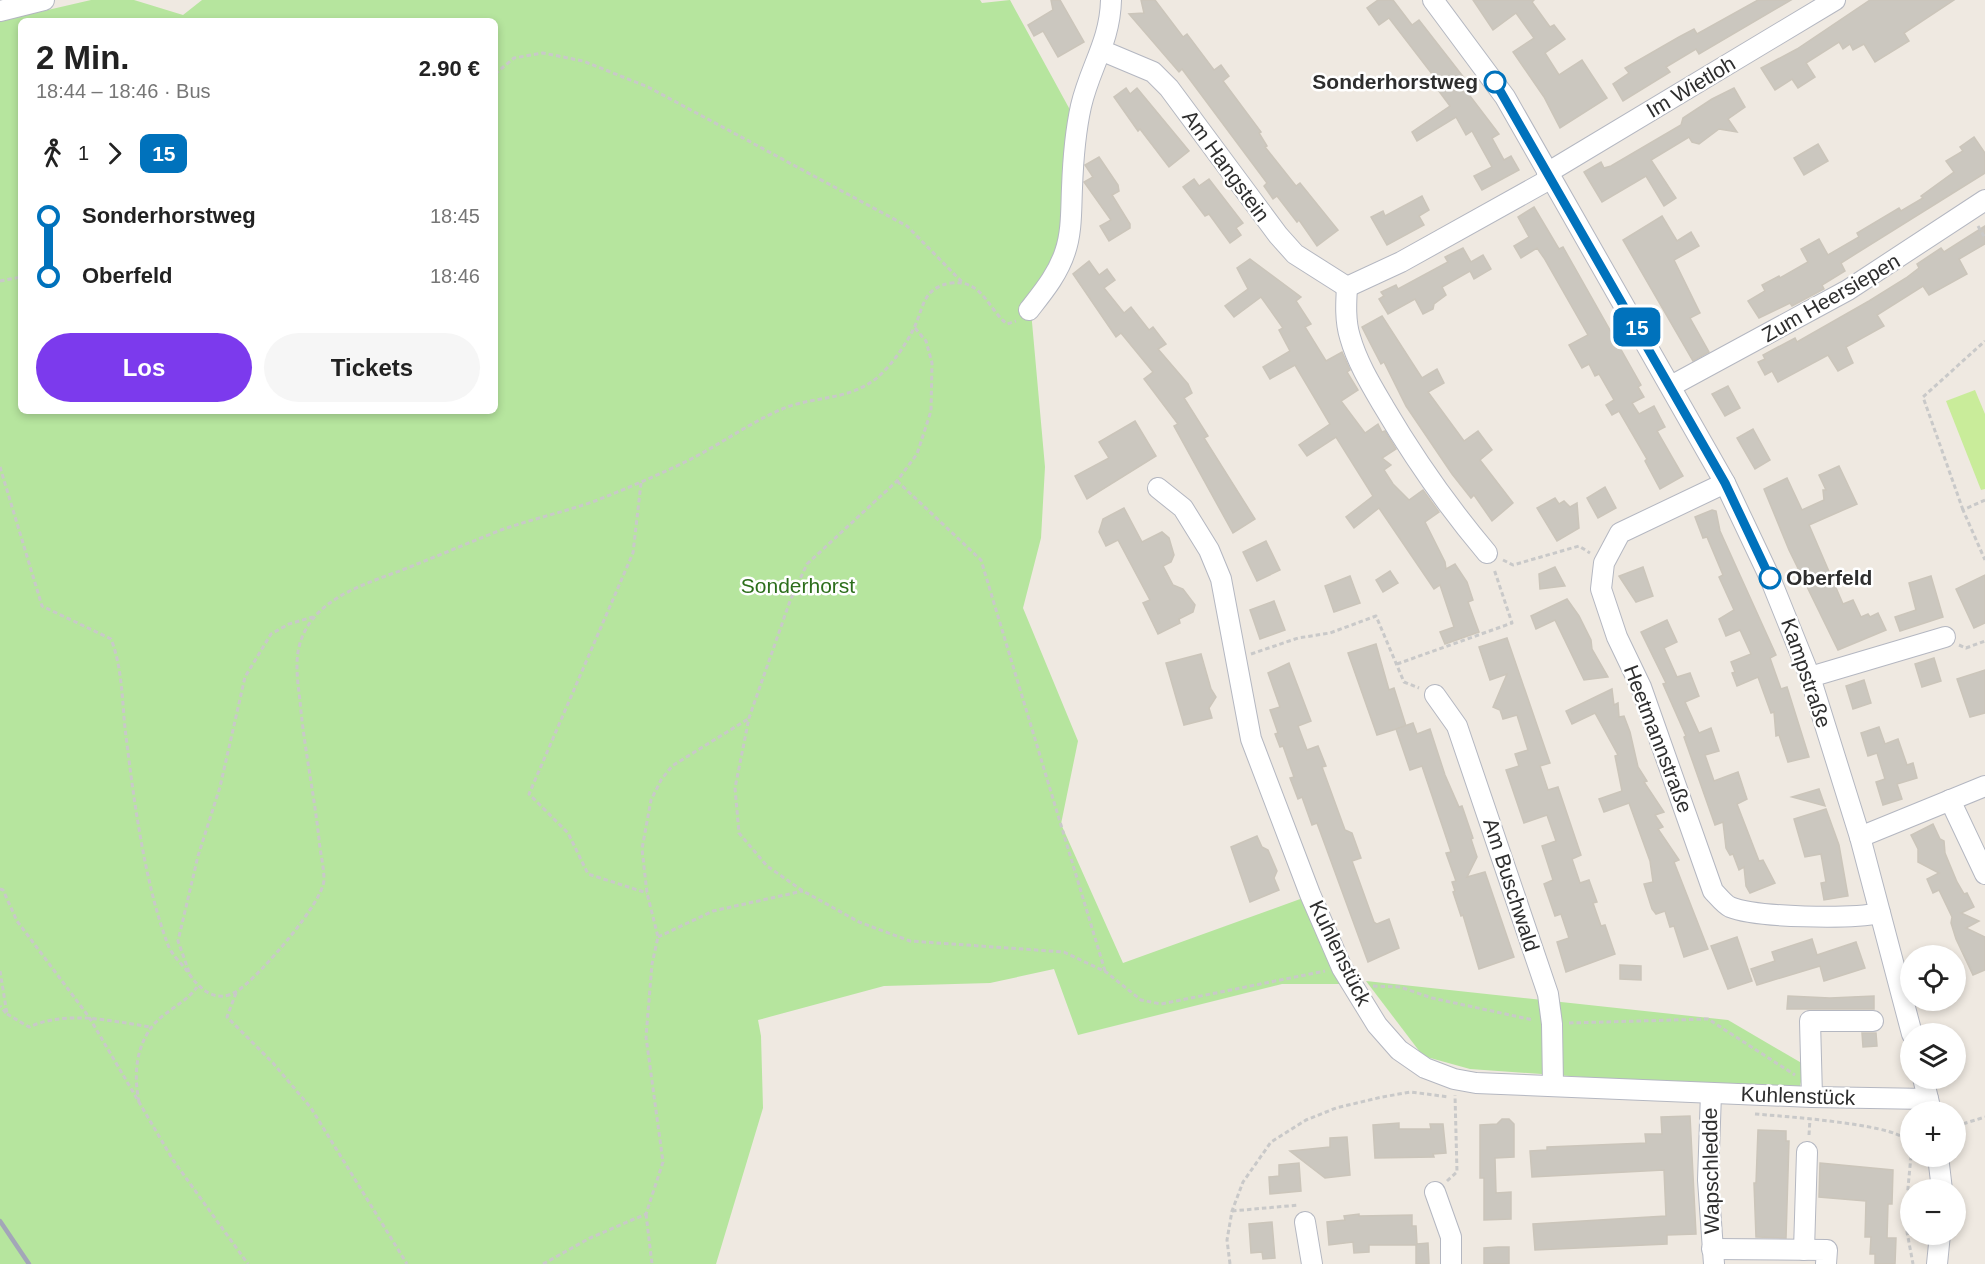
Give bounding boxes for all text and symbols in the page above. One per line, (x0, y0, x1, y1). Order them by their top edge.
text: 2 Min. (36, 39, 130, 76)
street label: Im Wietloh (1642, 51, 1739, 122)
text: 2.90 € (419, 56, 480, 81)
place label: Sonderhorstweg (1312, 70, 1478, 93)
marker: Sonderhorstweg (1484, 71, 1506, 93)
text: 18:44 – 18:46 · Bus (36, 80, 211, 102)
street label: Am Hangstein (1178, 106, 1274, 226)
icon: walk (36, 137, 69, 170)
icon: forward (98, 137, 131, 170)
text: 1 (78, 142, 89, 164)
text: 15 (152, 142, 175, 165)
text: Sonderhorstweg (82, 203, 256, 228)
text: 18:45 (430, 205, 480, 227)
street label: Zum Heersiepen (1758, 249, 1904, 346)
text: Oberfeld (82, 263, 172, 288)
text: 18:46 (430, 265, 480, 287)
line badge: 15 (1610, 308, 1664, 346)
text: 15 (1625, 316, 1649, 339)
button: Los (36, 333, 252, 402)
button: Tickets (264, 333, 480, 402)
place label: Oberfeld (1786, 566, 1872, 589)
marker: Oberfeld (1759, 567, 1781, 589)
park label: Sonderhorst (741, 574, 855, 597)
street label: Kampstraße (1777, 615, 1836, 731)
street label: Heetmannstraße (1620, 662, 1697, 816)
street label: Am Buschwald (1479, 815, 1544, 954)
street label: Kuhlenstück (1305, 896, 1376, 1010)
map controls (1900, 945, 1966, 1245)
button: locate (1900, 945, 1966, 1011)
button: layers (1900, 1023, 1966, 1089)
street label: Kuhlenstück (1740, 1082, 1856, 1109)
button: + (1900, 1101, 1966, 1167)
street label: Wapschledde (1698, 1108, 1723, 1234)
button: − (1900, 1179, 1966, 1245)

